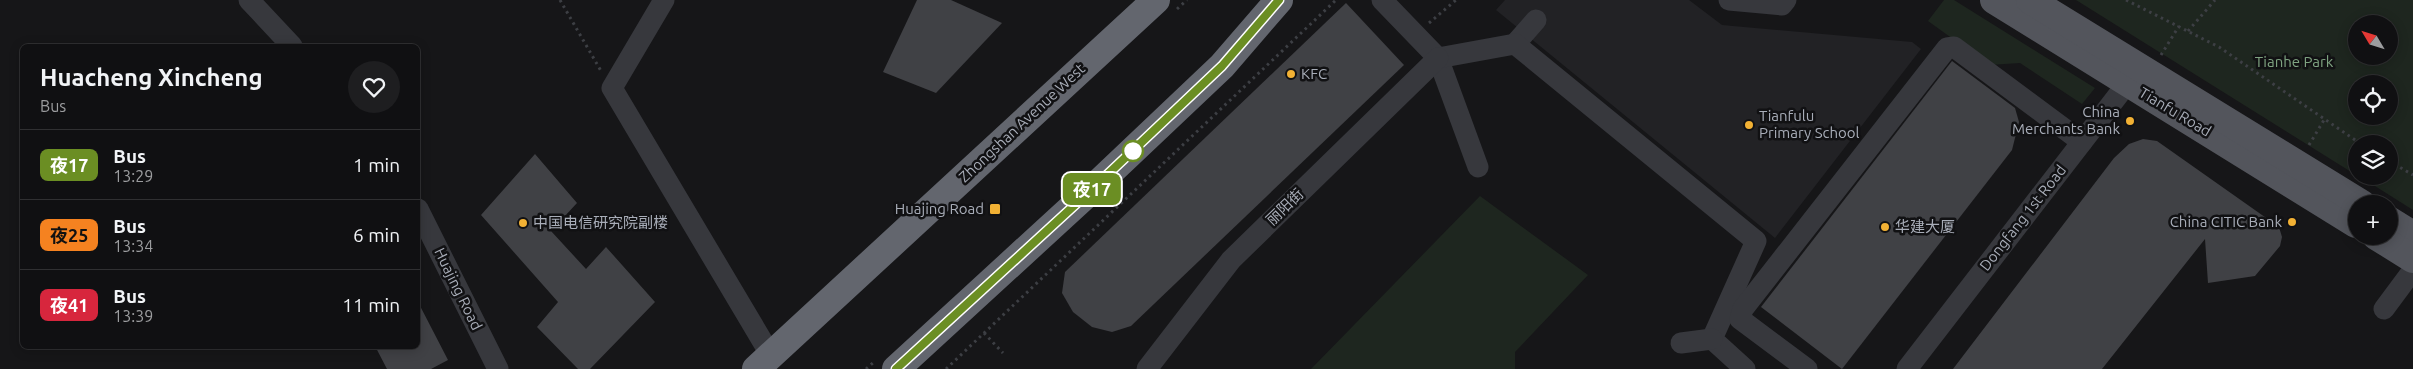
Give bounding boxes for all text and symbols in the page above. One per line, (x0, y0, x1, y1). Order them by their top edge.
north arrow (2348, 15, 2398, 65)
map controls (2348, 15, 2398, 245)
park label: Tianhe Park (2255, 53, 2334, 70)
street label: Zhongshan Avenue West (955, 60, 1088, 185)
button: heart (348, 61, 400, 113)
text: Huacheng Xincheng (40, 64, 263, 91)
place label: KFC (1301, 65, 1327, 82)
marker: KFC (1285, 68, 1297, 80)
button: locate (2348, 75, 2398, 125)
street label: Tianfu Road (2136, 83, 2214, 140)
text: Bus (40, 97, 66, 115)
place label: China Merchants Bank (2012, 103, 2120, 137)
place label: Tianfulu Primary School (1759, 107, 1860, 141)
marker: China Merchants Bank (2124, 115, 2136, 127)
marker: Tianfulu Primary School (1743, 119, 1755, 131)
button: layers (2348, 135, 2398, 185)
unlabelled marker (1122, 140, 1144, 162)
text: Bus (113, 145, 146, 167)
text: 1 min (353, 154, 400, 176)
text: 夜17 (50, 155, 88, 175)
street label: Dongfang 1st Road (1976, 161, 2069, 274)
text: 13:29 (113, 167, 153, 185)
line badge: 夜17 (1063, 173, 1121, 205)
text: 夜17 (1073, 179, 1111, 199)
street label: 丽阳街 (1263, 185, 1307, 228)
button: + (2348, 195, 2398, 245)
place label: Huajing Road (895, 200, 984, 217)
marker: Huajing Road (988, 202, 1002, 216)
place label: China CITIC Bank (2170, 213, 2282, 230)
place label: 中国电信研究院副楼 (533, 214, 668, 231)
text: Bus (113, 215, 146, 237)
marker: China CITIC Bank (2286, 216, 2298, 228)
marker: 中国电信研究院副楼 (517, 217, 529, 229)
place label: 华建大厦 (1895, 218, 1955, 235)
marker: 华建大厦 (1879, 221, 1891, 233)
text: 6 min (353, 224, 400, 246)
text: 夜25 (50, 225, 88, 245)
text: 13:34 (113, 237, 153, 255)
street label: Huajing Road (431, 245, 486, 333)
text: Bus (113, 285, 146, 307)
text: 11 min (342, 294, 400, 316)
text: 夜41 (50, 295, 88, 315)
text: 13:39 (113, 307, 153, 325)

